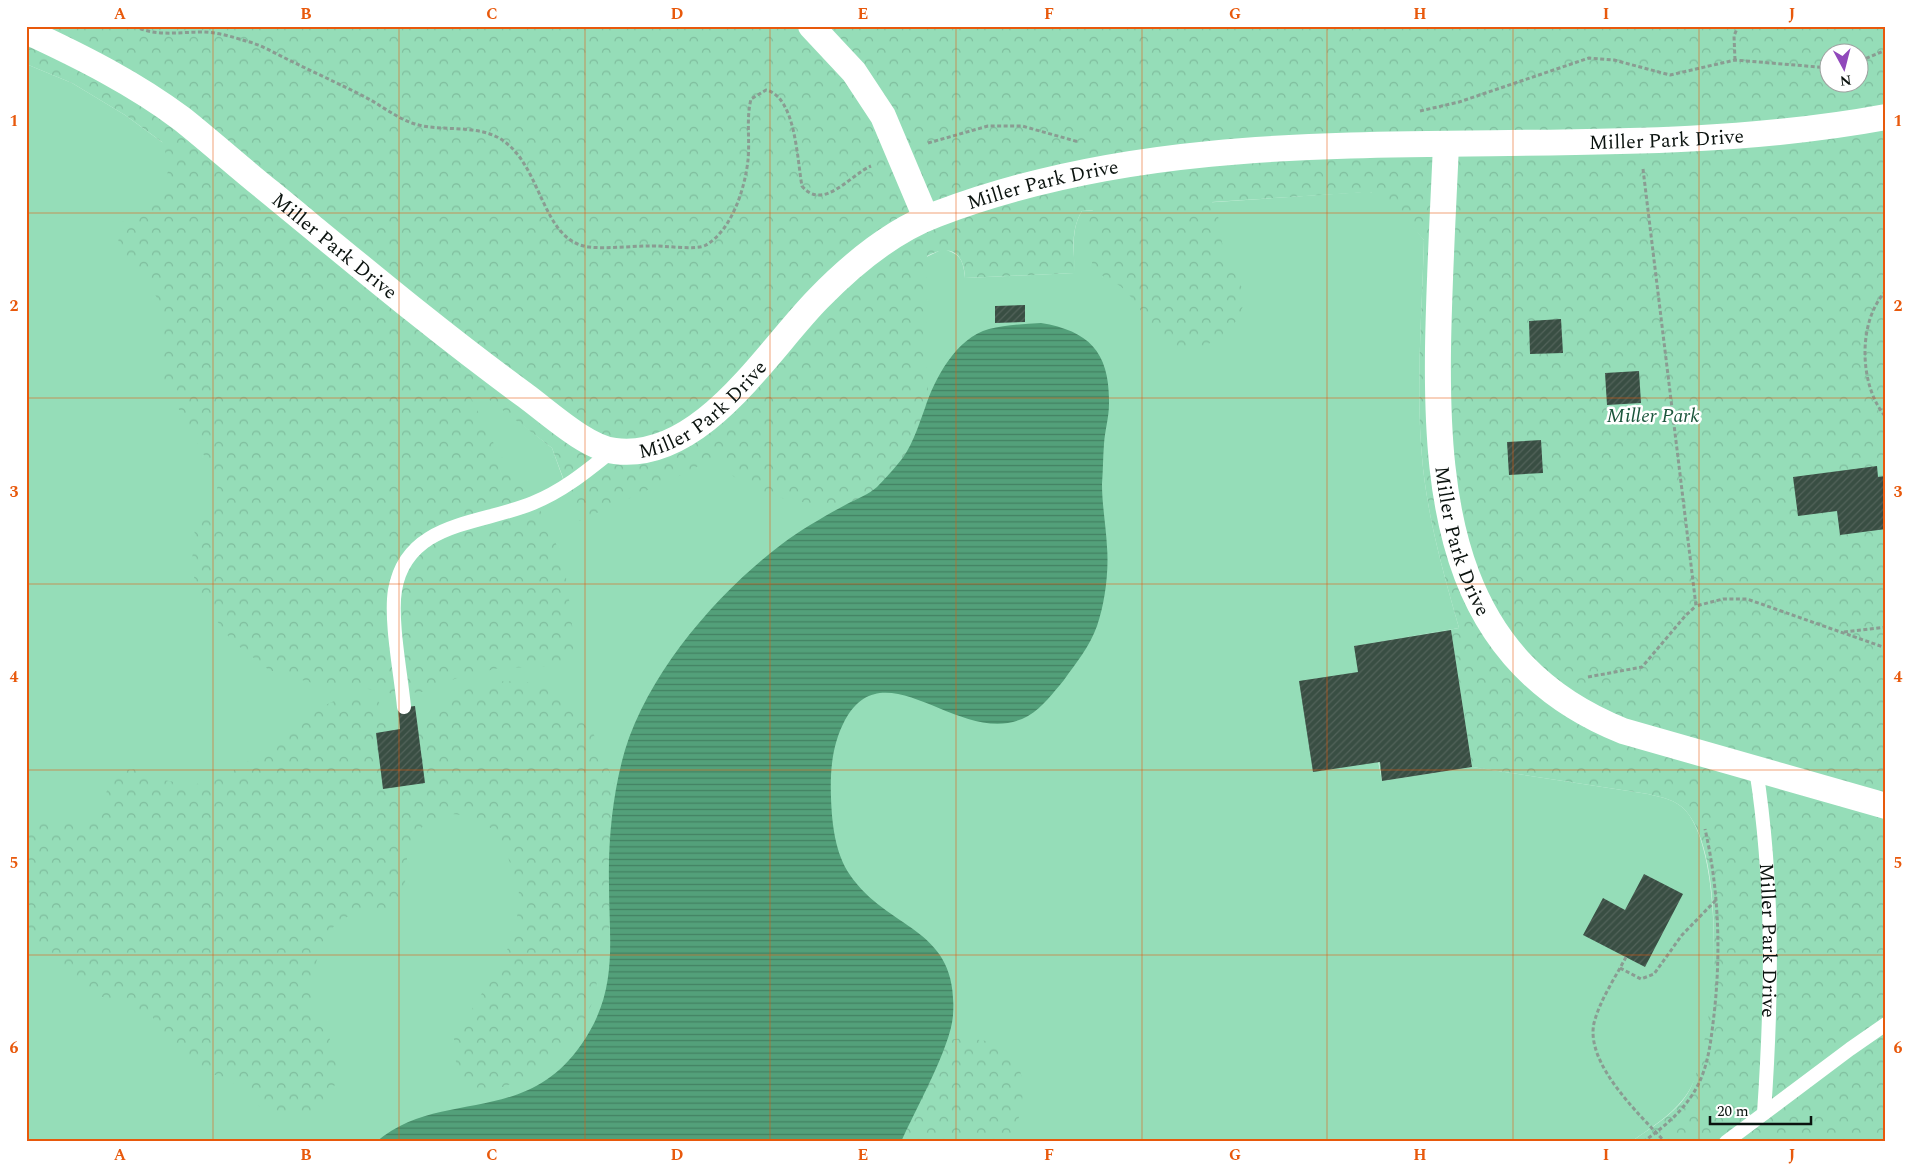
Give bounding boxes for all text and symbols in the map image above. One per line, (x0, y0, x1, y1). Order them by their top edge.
text: A (114, 2, 127, 26)
text: B (300, 2, 312, 26)
text: C (486, 2, 498, 26)
text: D (671, 2, 684, 26)
text: E (858, 2, 868, 26)
text: F (1044, 2, 1054, 26)
text: G (1229, 2, 1241, 26)
text: H (1413, 2, 1427, 26)
text: I (1603, 2, 1609, 26)
text: J (1789, 2, 1796, 26)
north arrow (1820, 42, 1870, 92)
text: N (1839, 69, 1852, 92)
text: 1 (10, 109, 18, 133)
text: 1 (1894, 109, 1902, 133)
street label: Miller Park Drive (1588, 121, 1745, 158)
street label: Miller Park Drive (963, 152, 1121, 218)
street label: Miller Park Drive (265, 186, 404, 307)
text: 2 (10, 294, 19, 318)
text: 2 (1894, 294, 1903, 318)
street label: Miller Park Drive (636, 354, 775, 467)
park label: Miller Park (1606, 401, 1700, 431)
street label: Miller Park Drive (1426, 464, 1497, 622)
text: 3 (10, 480, 19, 504)
text: 3 (1894, 480, 1903, 504)
text: 4 (10, 665, 19, 689)
text: 4 (1894, 665, 1903, 689)
text: 5 (10, 851, 18, 875)
text: 5 (1894, 851, 1902, 875)
street label: Miller Park Drive (1751, 862, 1784, 1018)
text: 6 (10, 1036, 19, 1060)
text: 6 (1894, 1036, 1903, 1060)
scale bar (1710, 1093, 1811, 1125)
text: 20 m (1717, 1100, 1749, 1123)
text: A (114, 1143, 127, 1167)
text: B (300, 1143, 312, 1167)
text: C (486, 1143, 498, 1167)
text: D (671, 1143, 684, 1167)
text: E (858, 1143, 868, 1167)
text: F (1044, 1143, 1054, 1167)
text: G (1229, 1143, 1241, 1167)
text: H (1413, 1143, 1427, 1167)
text: I (1603, 1143, 1609, 1167)
text: J (1789, 1143, 1796, 1167)

